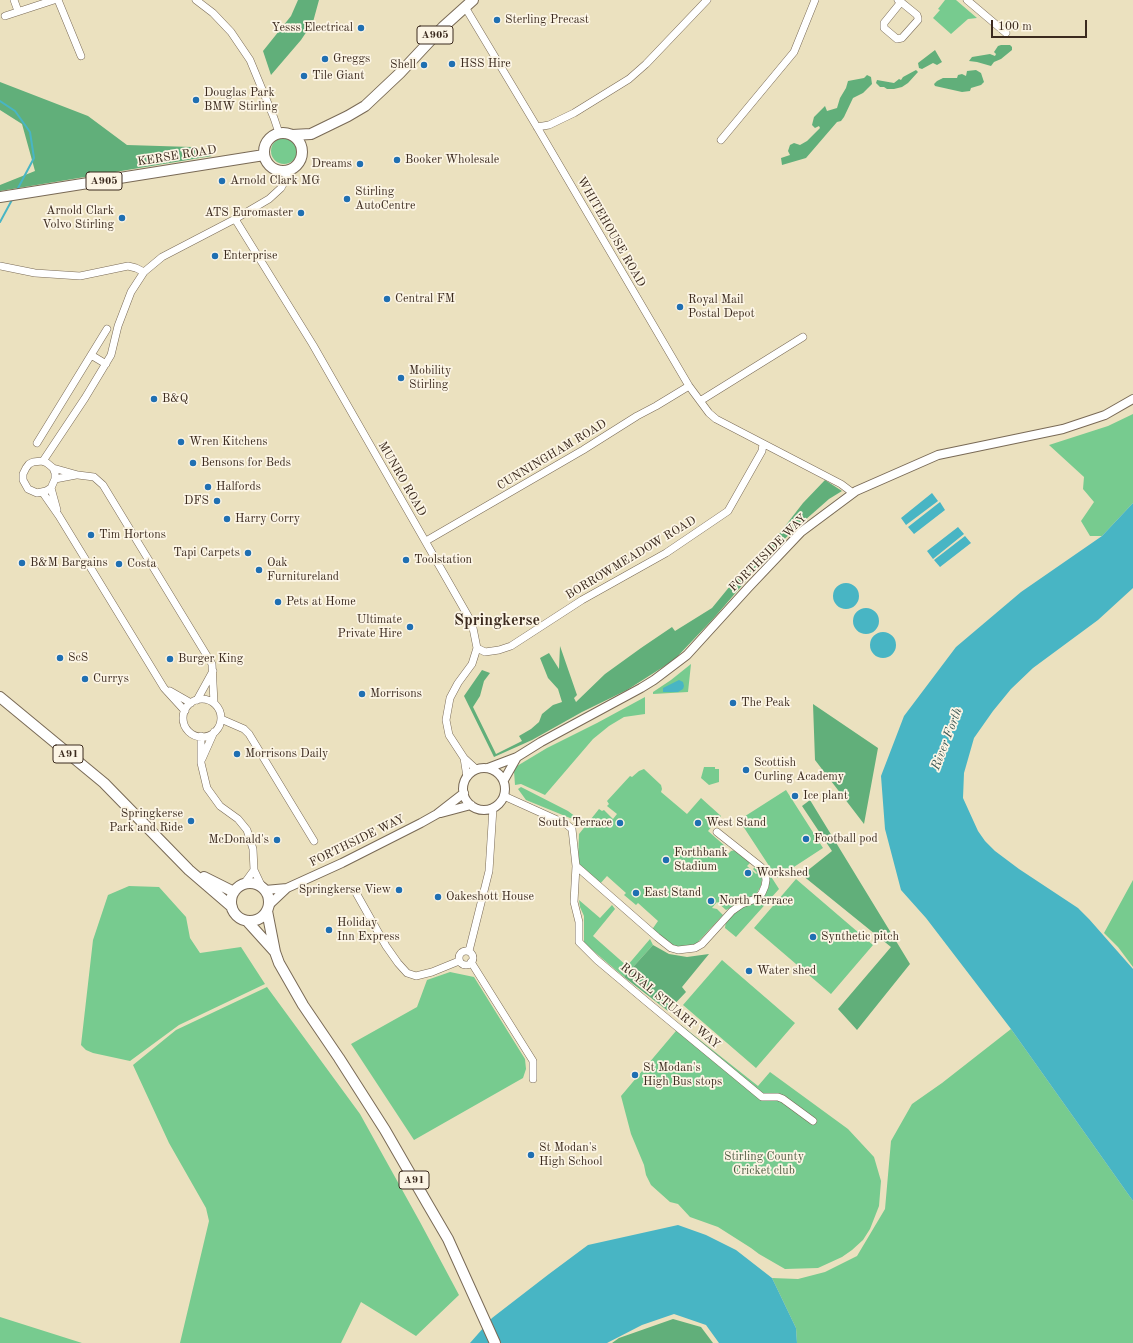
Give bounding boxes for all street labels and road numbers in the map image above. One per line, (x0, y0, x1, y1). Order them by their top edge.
road number: A905 (417, 26, 453, 44)
street label: KERSE ROAD (136, 143, 218, 169)
road number: A905 (86, 172, 122, 190)
street label: WHITEHOUSE ROAD (574, 174, 648, 290)
street label: CUNNINGHAM ROAD (495, 417, 609, 493)
street label: MUNRO ROAD (375, 439, 429, 519)
street label: FORTHSIDE WAY (726, 511, 810, 595)
street label: BORROWMEADOW ROAD (563, 513, 699, 603)
road number: A91 (53, 745, 83, 763)
street label: FORTHSIDE WAY (307, 812, 407, 870)
street label: ROYAL STUART WAY (617, 960, 723, 1052)
road number: A91 (399, 1171, 429, 1189)

